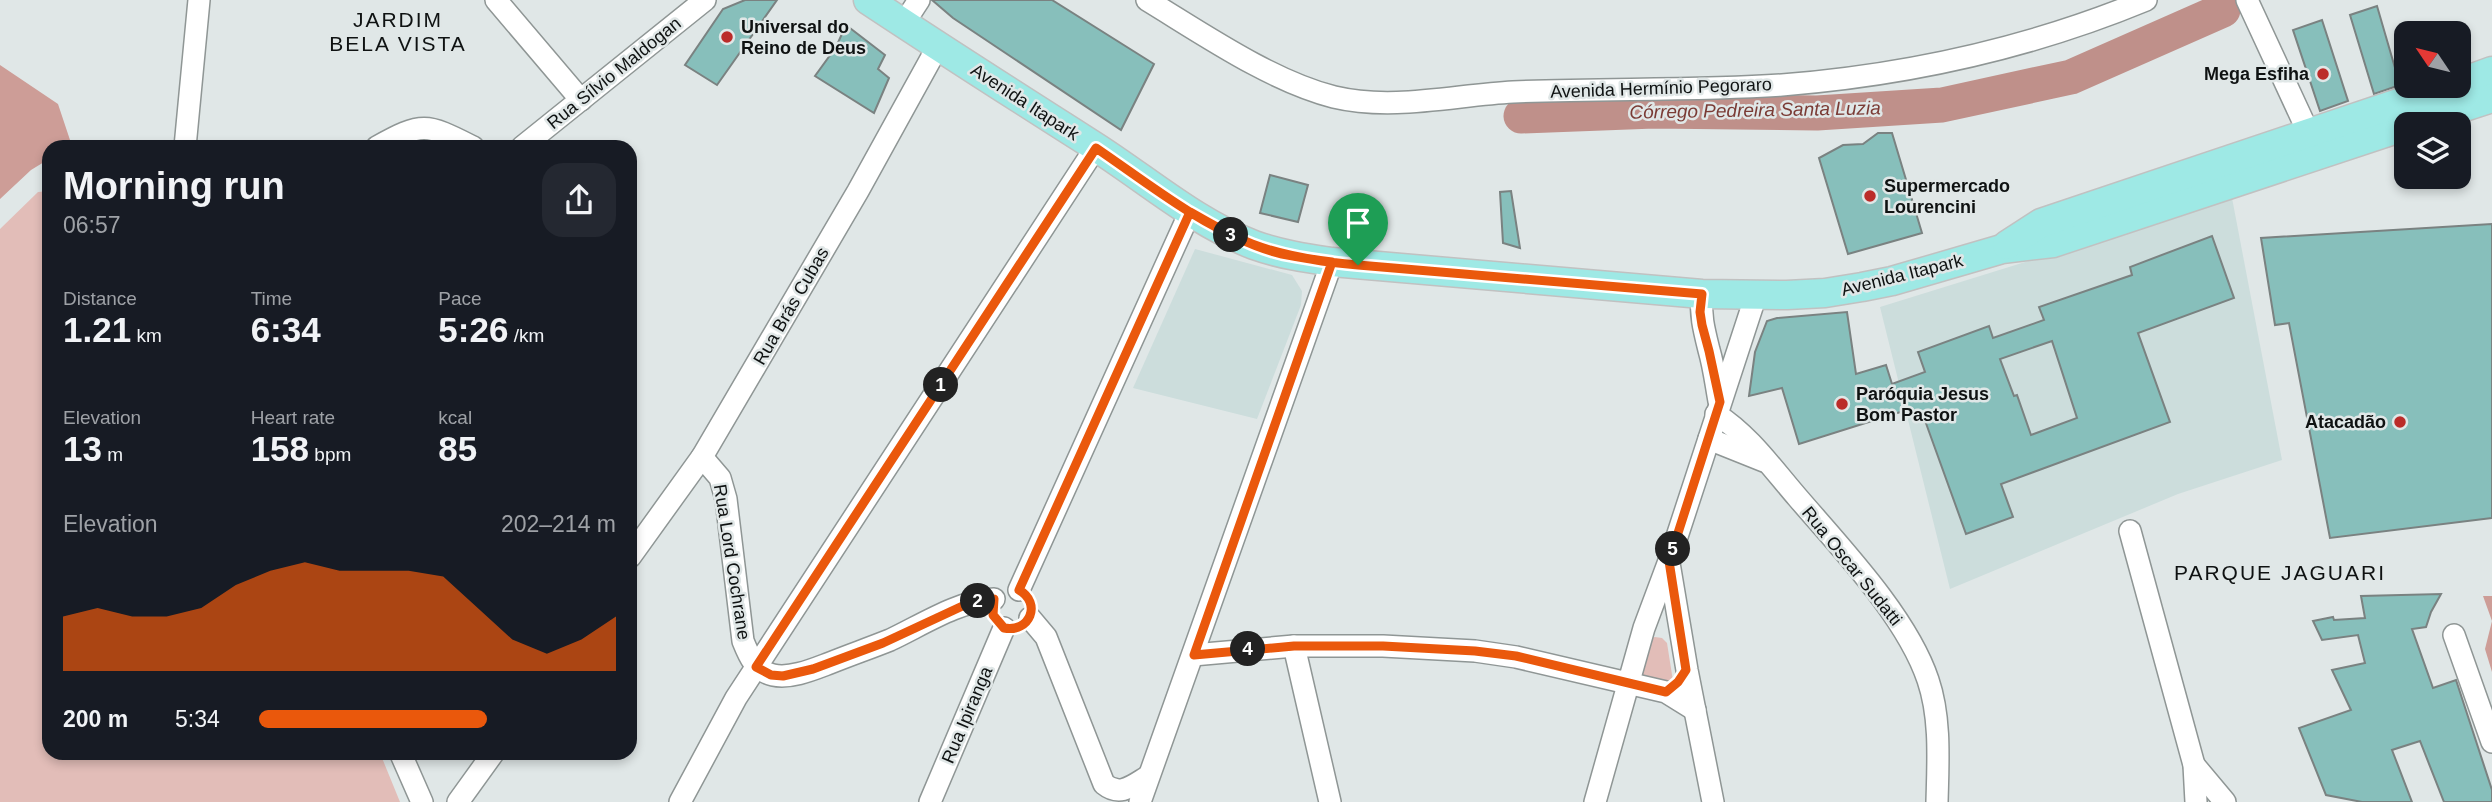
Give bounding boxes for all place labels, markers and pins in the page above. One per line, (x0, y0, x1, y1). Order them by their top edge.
place label: Universal do Reino de Deus (741, 17, 866, 58)
marker: Universal do Reino de Deus (719, 29, 735, 45)
place label: Mega Esfiha (2204, 64, 2310, 84)
marker: Mega Esfiha (2315, 66, 2331, 82)
place label: Supermercado Lourencini (1884, 176, 2010, 217)
marker: Supermercado Lourencini (1862, 188, 1878, 204)
pin (1328, 193, 1388, 265)
pin: 3 (1214, 218, 1248, 252)
pin: 1 (923, 368, 958, 402)
place label: Paróquia Jesus Bom Pastor (1856, 384, 1989, 425)
marker: Paróquia Jesus Bom Pastor (1834, 396, 1850, 412)
place label: Atacadão (2305, 412, 2386, 432)
marker: Atacadão (2392, 414, 2408, 430)
pin: 5 (1656, 532, 1690, 566)
pin: 2 (960, 584, 996, 618)
pin: 4 (1230, 632, 1266, 666)

